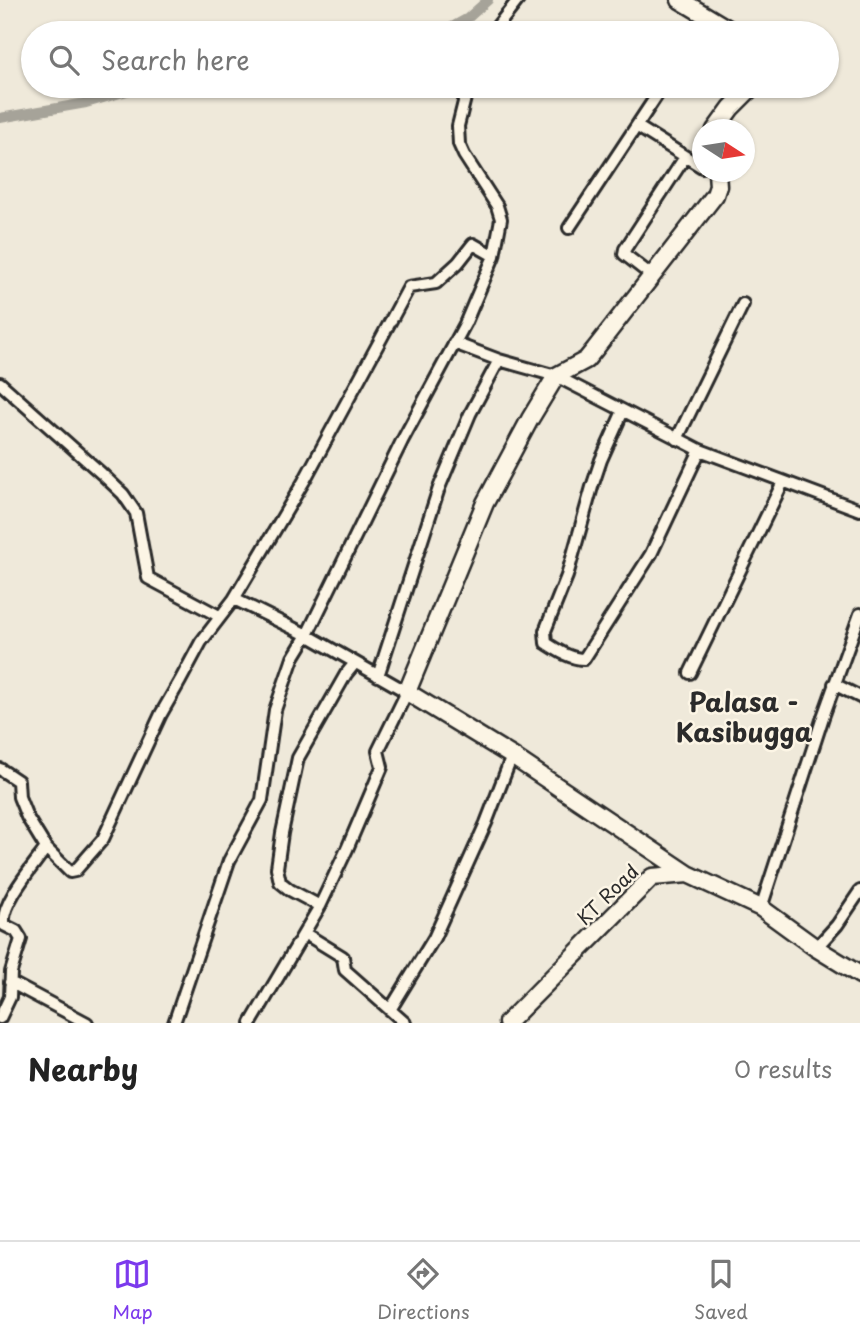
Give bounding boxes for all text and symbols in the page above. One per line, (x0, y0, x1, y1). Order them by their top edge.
search box (21, 21, 839, 98)
text: Search here (101, 40, 250, 79)
icon: search (45, 41, 83, 79)
north arrow (692, 119, 755, 182)
district label: Palasa - Kasibugga (676, 682, 813, 751)
street label: KT Road (570, 857, 644, 931)
text: Nearby (28, 1046, 138, 1091)
text: 0 results (734, 1051, 832, 1086)
tab: Map (112, 1255, 153, 1325)
tab: Directions (377, 1255, 470, 1325)
tab: Saved (694, 1255, 748, 1325)

